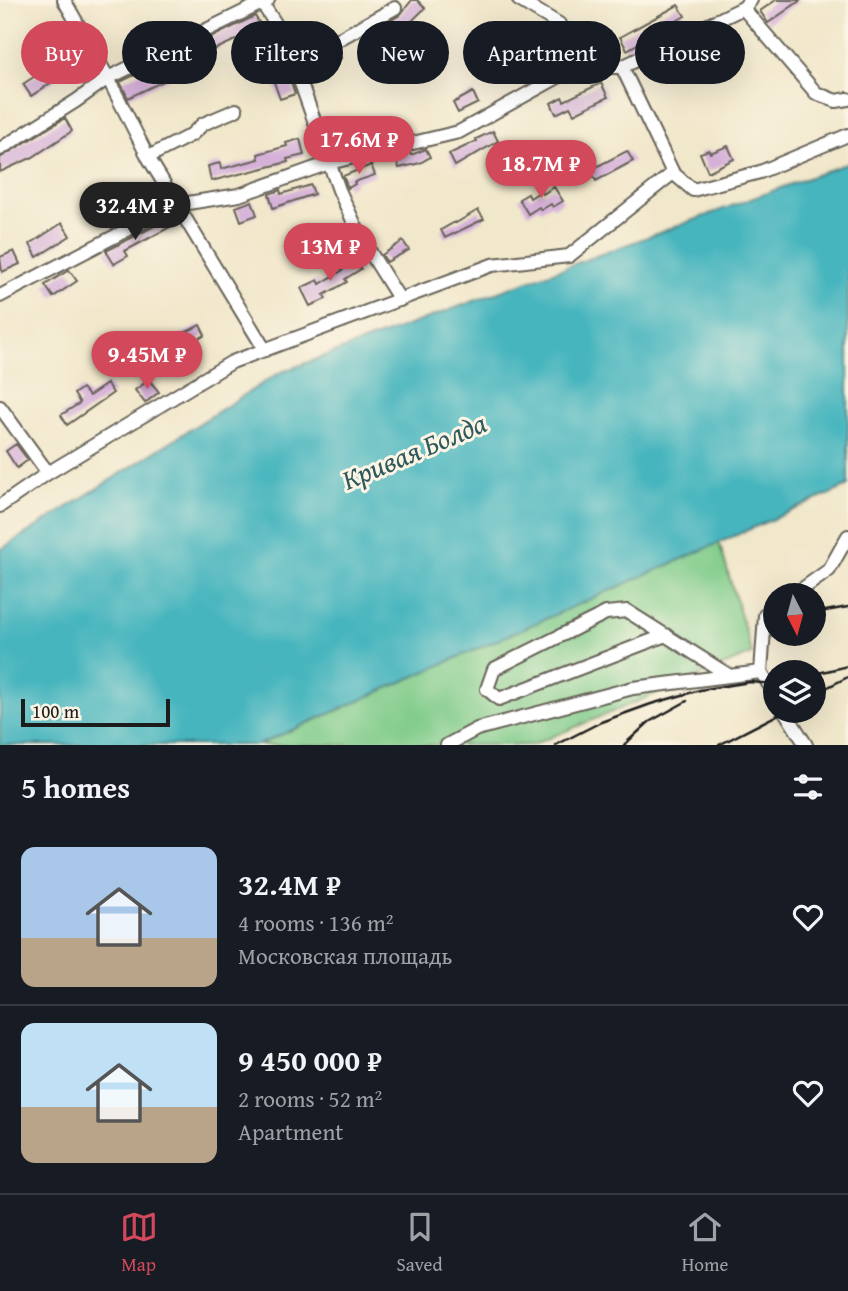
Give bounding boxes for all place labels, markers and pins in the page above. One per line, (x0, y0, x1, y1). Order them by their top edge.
pin: 17.6M ₽ (294, 116, 424, 176)
pin: 18.7M ₽ (476, 140, 606, 200)
pin: 32.4M ₽ (70, 182, 200, 242)
pin: 13M ₽ (281, 224, 379, 283)
pin: 9.45M ₽ (82, 332, 212, 391)

